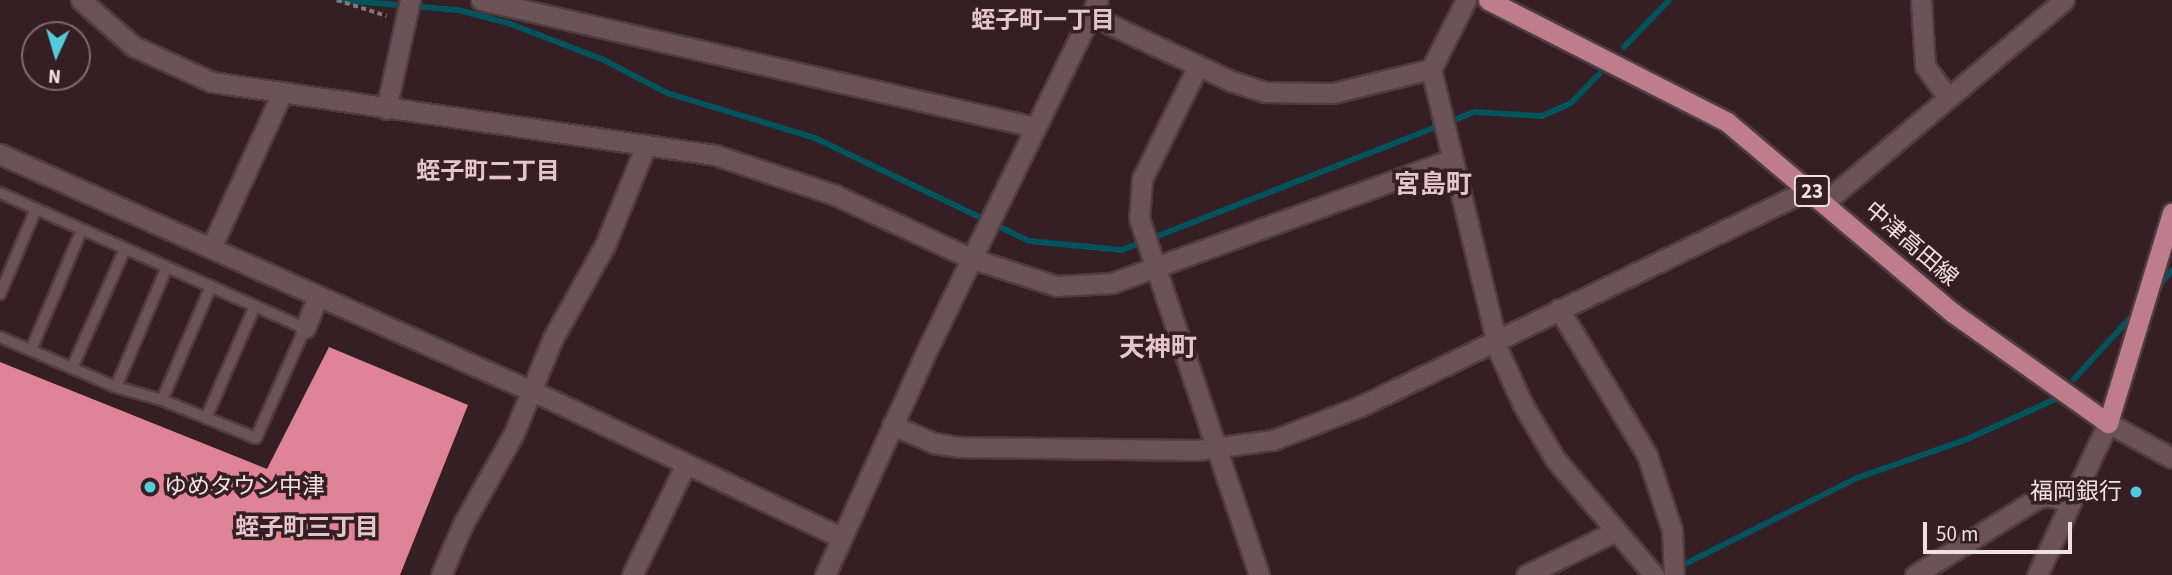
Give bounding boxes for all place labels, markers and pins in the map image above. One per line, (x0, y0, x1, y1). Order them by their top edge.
place label: ゆめタウン中津 (164, 473, 325, 501)
place label: 福岡銀行 (2030, 478, 2122, 506)
marker: ゆめタウン中津 (142, 479, 158, 495)
marker: 福岡銀行 (2128, 484, 2144, 500)

